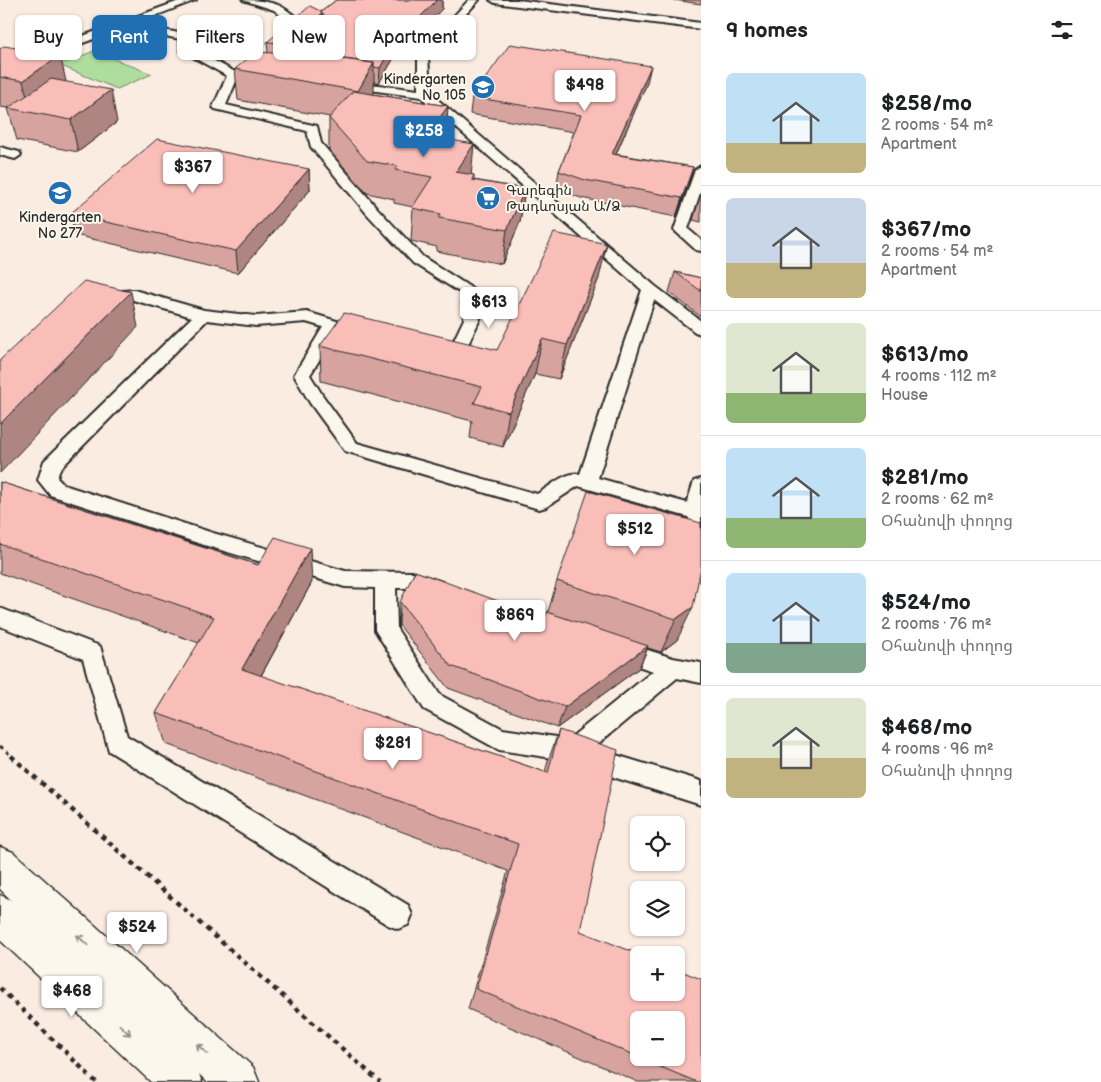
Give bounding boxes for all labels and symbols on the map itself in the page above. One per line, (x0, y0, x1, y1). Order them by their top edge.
pin: $498 (555, 70, 615, 112)
place label: Kindergarten No 105 (383, 71, 466, 104)
school or university icon: Kindergarten No 105 (470, 74, 496, 100)
pin: $258 (394, 116, 454, 158)
pin: $367 (163, 152, 223, 194)
school or university icon: Kindergarten No 277 (47, 180, 73, 206)
place label: Գարեգին Թադևոսյան Ա/Ձ (506, 182, 621, 215)
supermarket icon: Գարեգին Թադևոսյան Ա/Ձ (475, 185, 501, 211)
place label: Kindergarten No 277 (19, 209, 101, 242)
pin: $613 (459, 286, 519, 329)
pin: $512 (605, 514, 665, 556)
pin: $869 (485, 600, 545, 642)
pin: $281 (363, 728, 423, 770)
pin: $524 (107, 912, 167, 954)
one-way arrow (75, 934, 88, 946)
pin: $468 (42, 976, 102, 1018)
one-way arrow (119, 1024, 132, 1036)
one-way arrow (195, 1043, 208, 1055)

